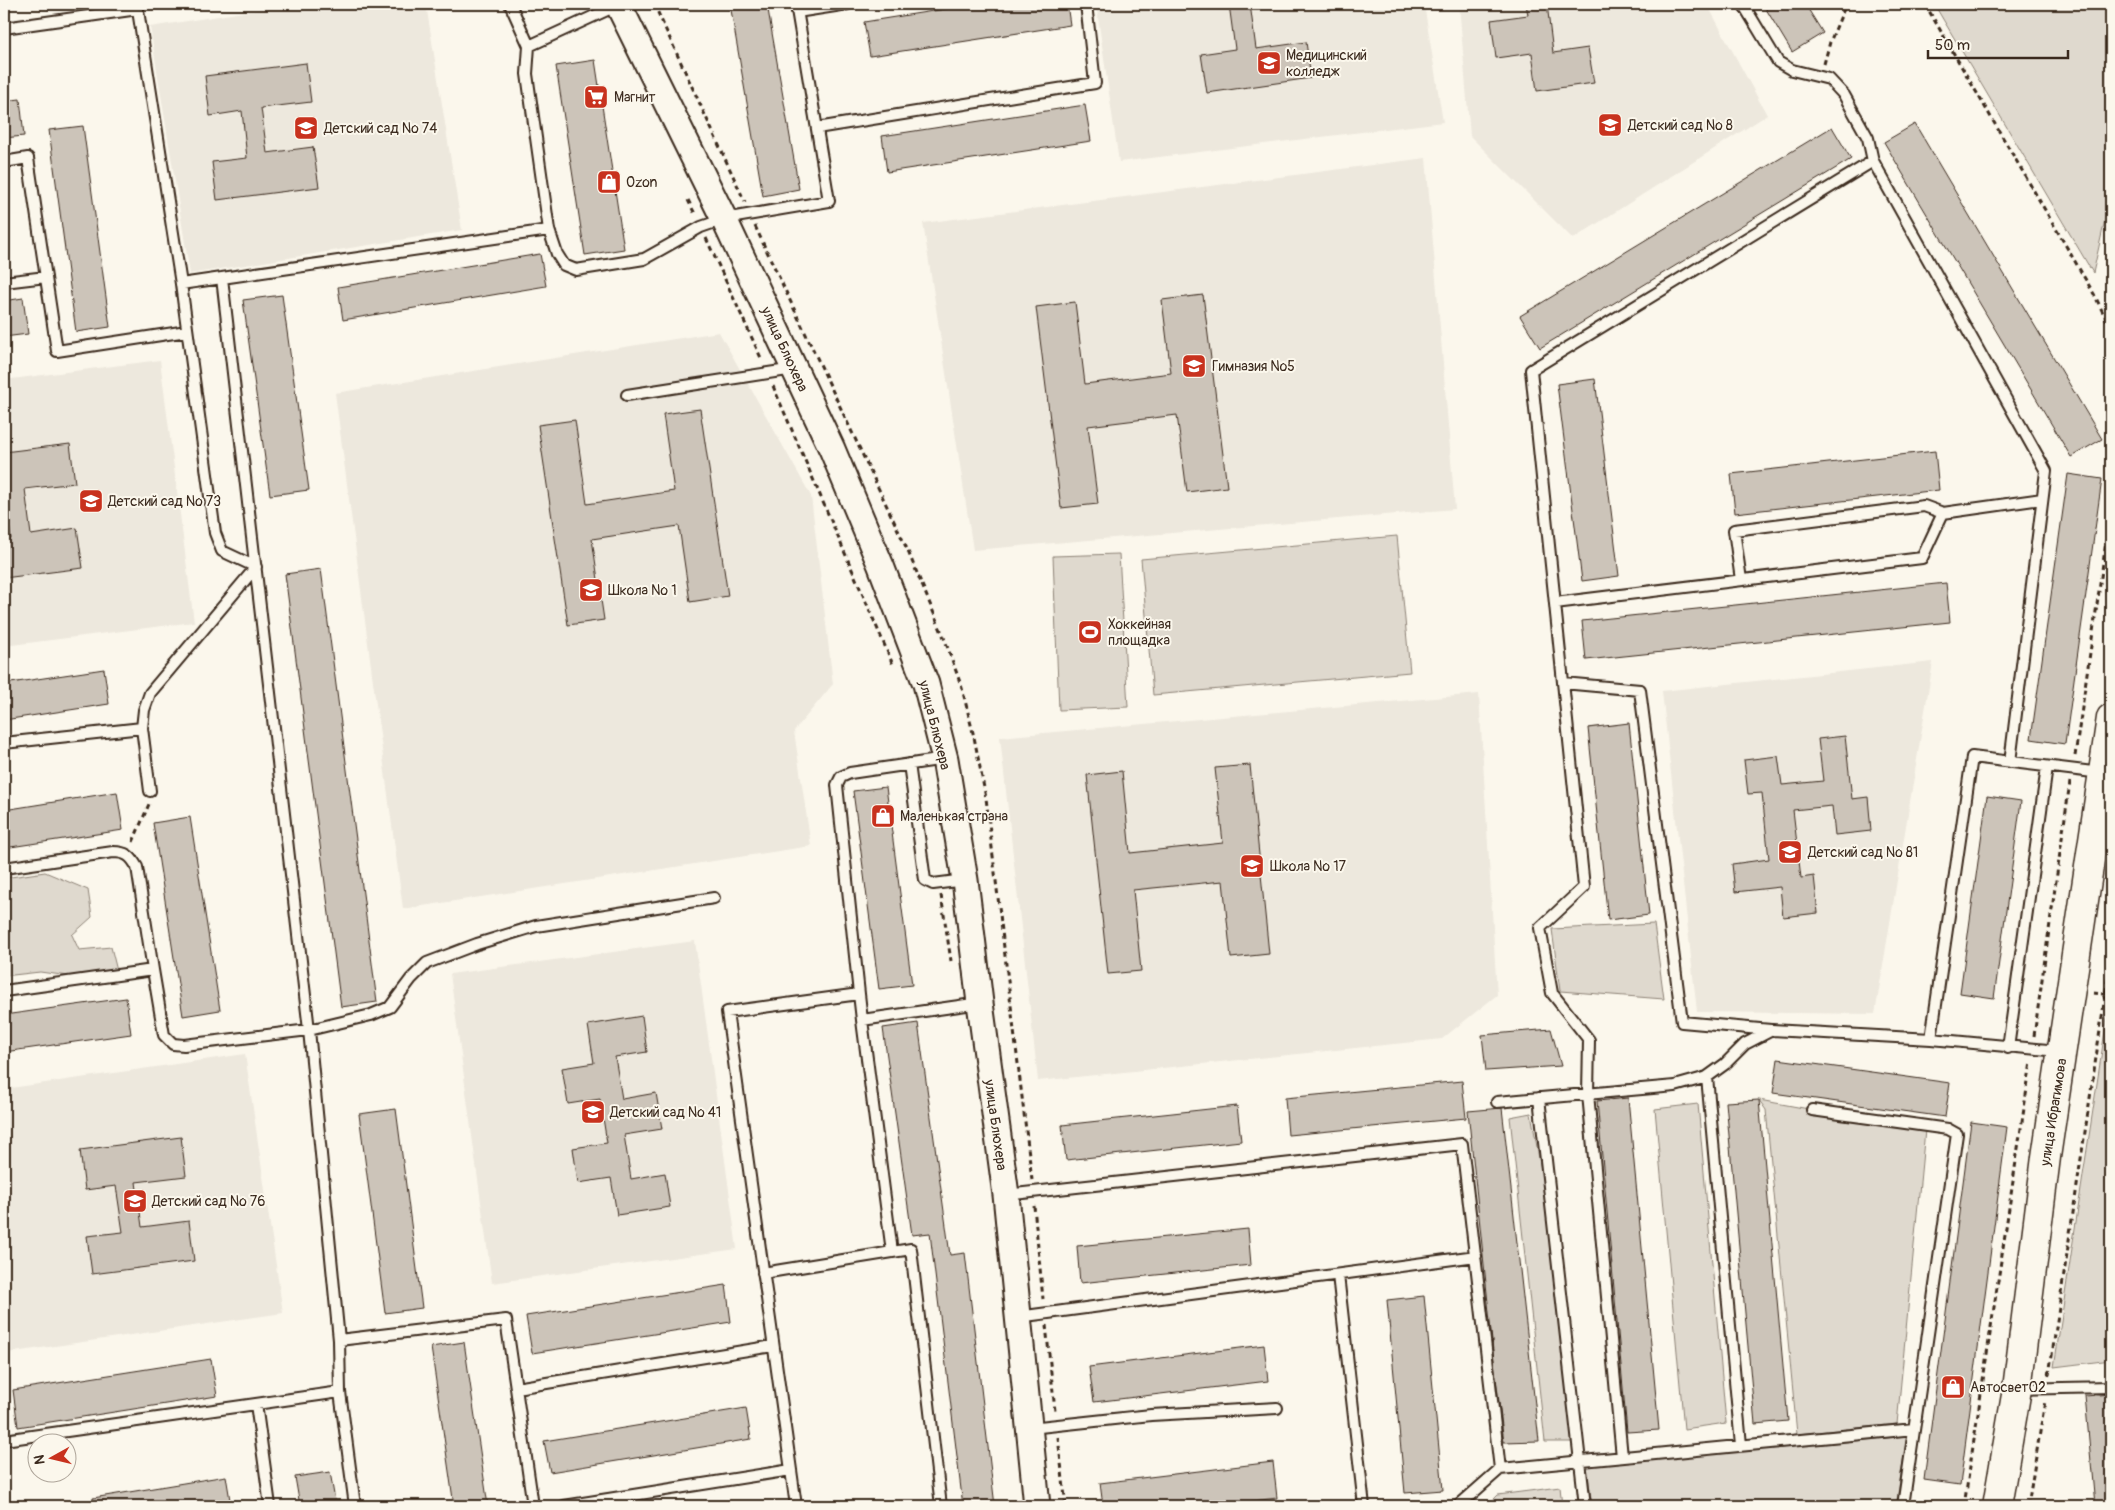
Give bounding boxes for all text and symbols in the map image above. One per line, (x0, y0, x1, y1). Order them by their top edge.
scale bar (1928, 28, 2068, 60)
text: 50 m (1935, 36, 1970, 55)
place label: Медицинский колледж (1286, 47, 1367, 80)
school or university icon: Медицинский колледж (1256, 50, 1282, 76)
supermarket icon: Магнит (583, 84, 609, 110)
place label: Магнит (614, 89, 656, 106)
school or university icon: Детский сад № 8 (1597, 112, 1623, 138)
school or university icon: Детский сад № 74 (293, 115, 319, 141)
place label: Детский сад № 8 (1627, 117, 1733, 134)
place label: Детский сад № 74 (323, 120, 437, 137)
shop icon: Ozon (596, 169, 622, 195)
place label: Ozon (626, 174, 658, 191)
street label: улица Блюхера (757, 303, 812, 394)
school or university icon: Гимназия №5 (1181, 353, 1207, 379)
place label: Гимназия №5 (1212, 358, 1295, 375)
school or university icon: Детский сад № 73 (78, 488, 104, 514)
place label: Детский сад № 73 (107, 493, 221, 510)
school or university icon: Школа № 1 (578, 577, 604, 603)
place label: Школа № 1 (608, 582, 677, 599)
place label: Хоккейная площадка (1108, 616, 1171, 649)
sports icon: Хоккейная площадка (1077, 619, 1103, 645)
street label: улица Блюхера (915, 678, 954, 772)
shop icon: Маленькая страна (870, 803, 896, 829)
place label: Маленькая страна (900, 808, 1008, 825)
school or university icon: Детский сад № 81 (1777, 839, 1803, 865)
place label: Детский сад № 81 (1807, 844, 1918, 861)
school or university icon: Школа № 17 (1239, 853, 1265, 879)
place label: Школа № 17 (1270, 858, 1347, 875)
street label: улица Ибрагимова (2036, 1057, 2070, 1168)
street label: улица Блюхера (981, 1078, 1010, 1172)
school or university icon: Детский сад № 41 (580, 1099, 606, 1125)
place label: Детский сад № 41 (609, 1104, 721, 1121)
school or university icon: Детский сад № 76 (122, 1188, 148, 1214)
place label: Детский сад № 76 (151, 1193, 265, 1210)
shop icon: Автосвет02 (1940, 1374, 1966, 1400)
place label: Автосвет02 (1970, 1379, 2046, 1396)
north arrow (28, 1432, 78, 1482)
text: N (31, 1454, 49, 1466)

